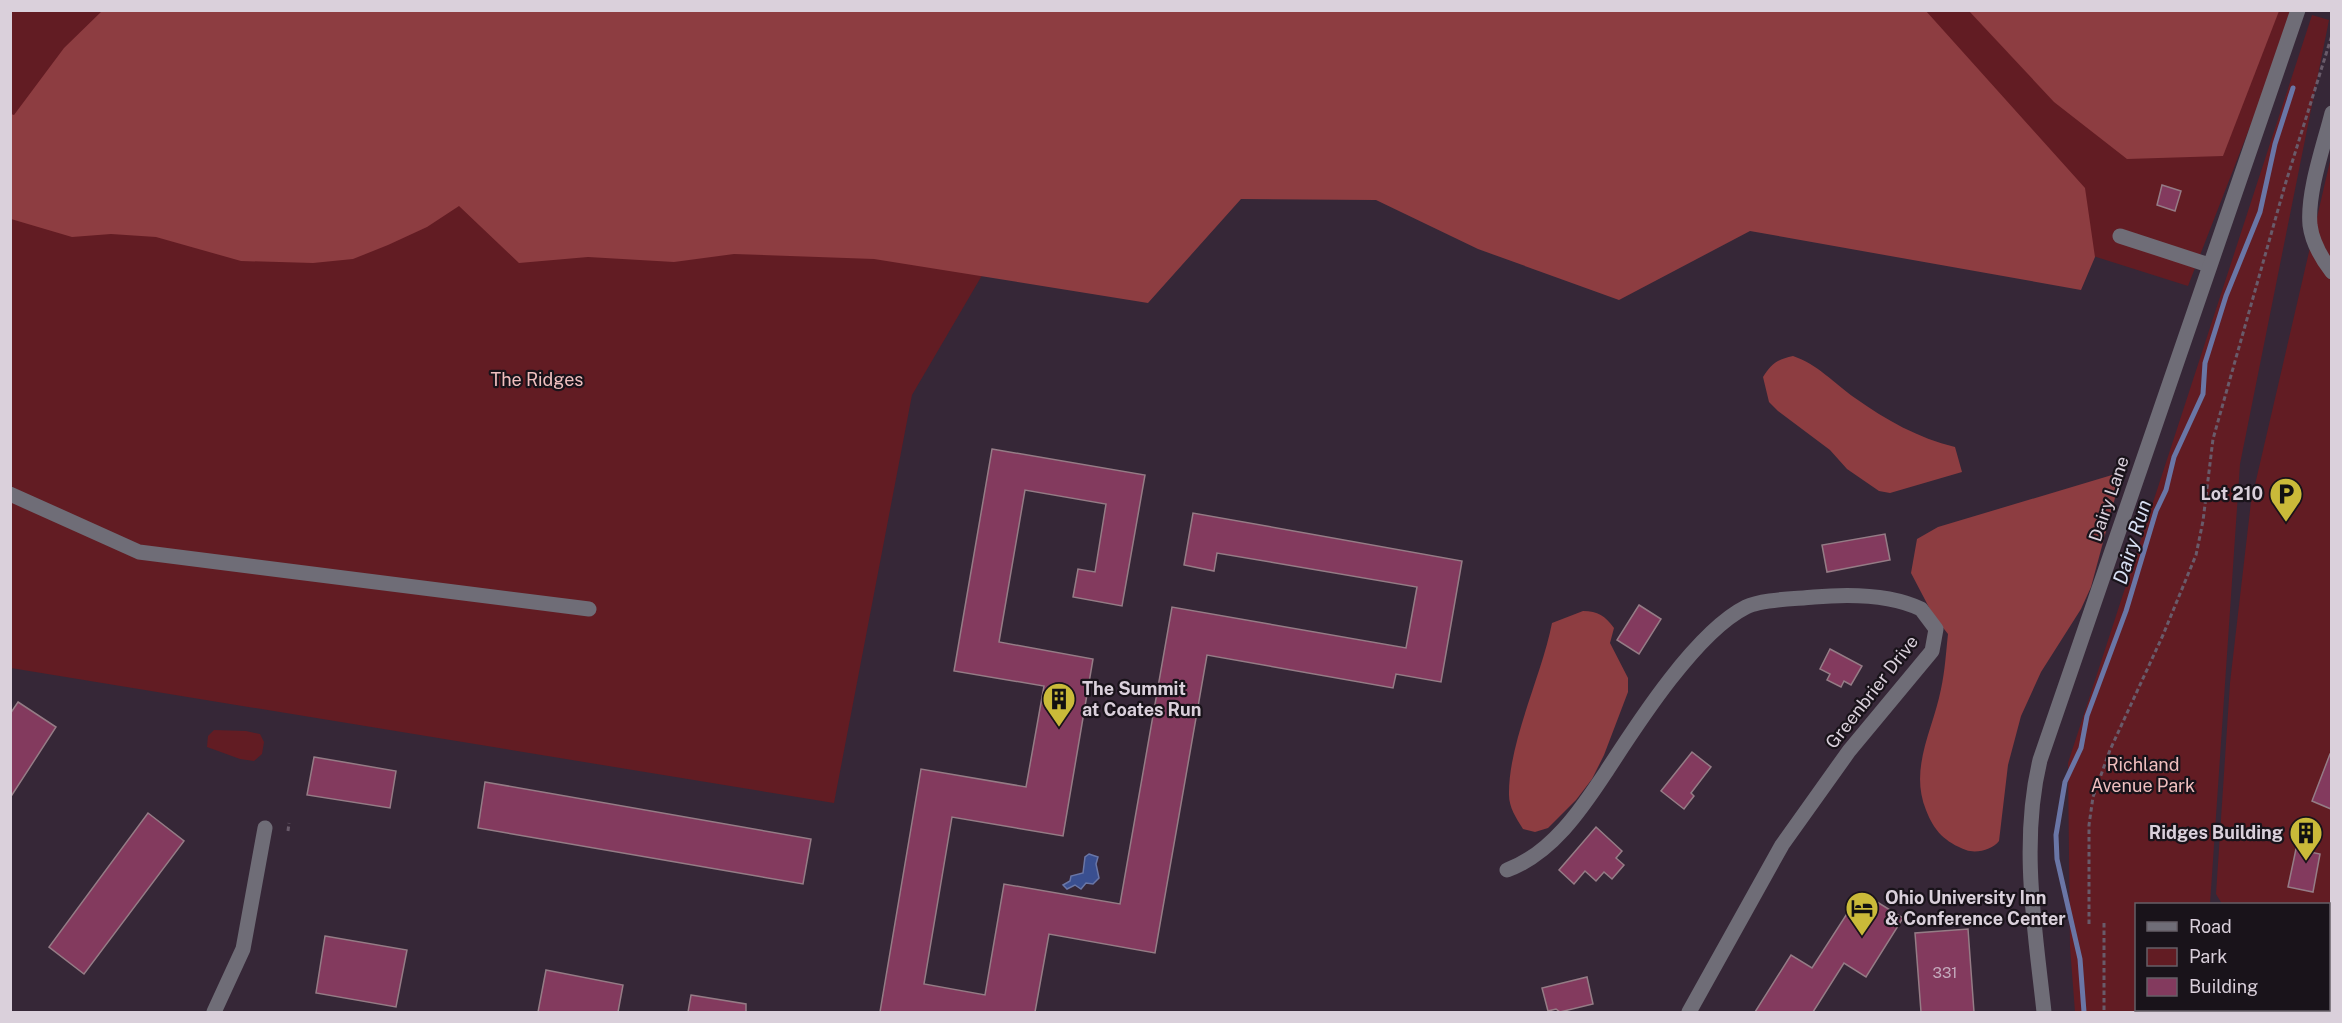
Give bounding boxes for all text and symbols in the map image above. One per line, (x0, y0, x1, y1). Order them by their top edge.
park label: The Ridges (491, 369, 583, 390)
street label: Dairy Lane (2084, 453, 2133, 544)
parking icon: Lot 210 (2268, 476, 2304, 523)
place label: Lot 210 (2200, 483, 2263, 504)
water label: Dairy Run (2108, 497, 2156, 587)
street label: Greenbrier Drive (1821, 631, 1922, 752)
place label: The Summit at Coates Run (1082, 678, 1201, 720)
building icon: The Summit at Coates Run (1041, 681, 1077, 728)
park label: Richland Avenue Park (2091, 754, 2195, 796)
building icon: Ridges Building (2288, 815, 2324, 862)
place label: Ridges Building (2149, 822, 2283, 843)
place label: Ohio University Inn & Conference Center (1885, 887, 2066, 929)
hotel icon: Ohio University Inn & Conference Center (1844, 890, 1880, 937)
legend (2135, 903, 2330, 1011)
text: Road (2189, 916, 2232, 937)
text: Park (2189, 946, 2227, 967)
house number: 331 (1933, 964, 1957, 981)
text: Building (2189, 976, 2258, 997)

